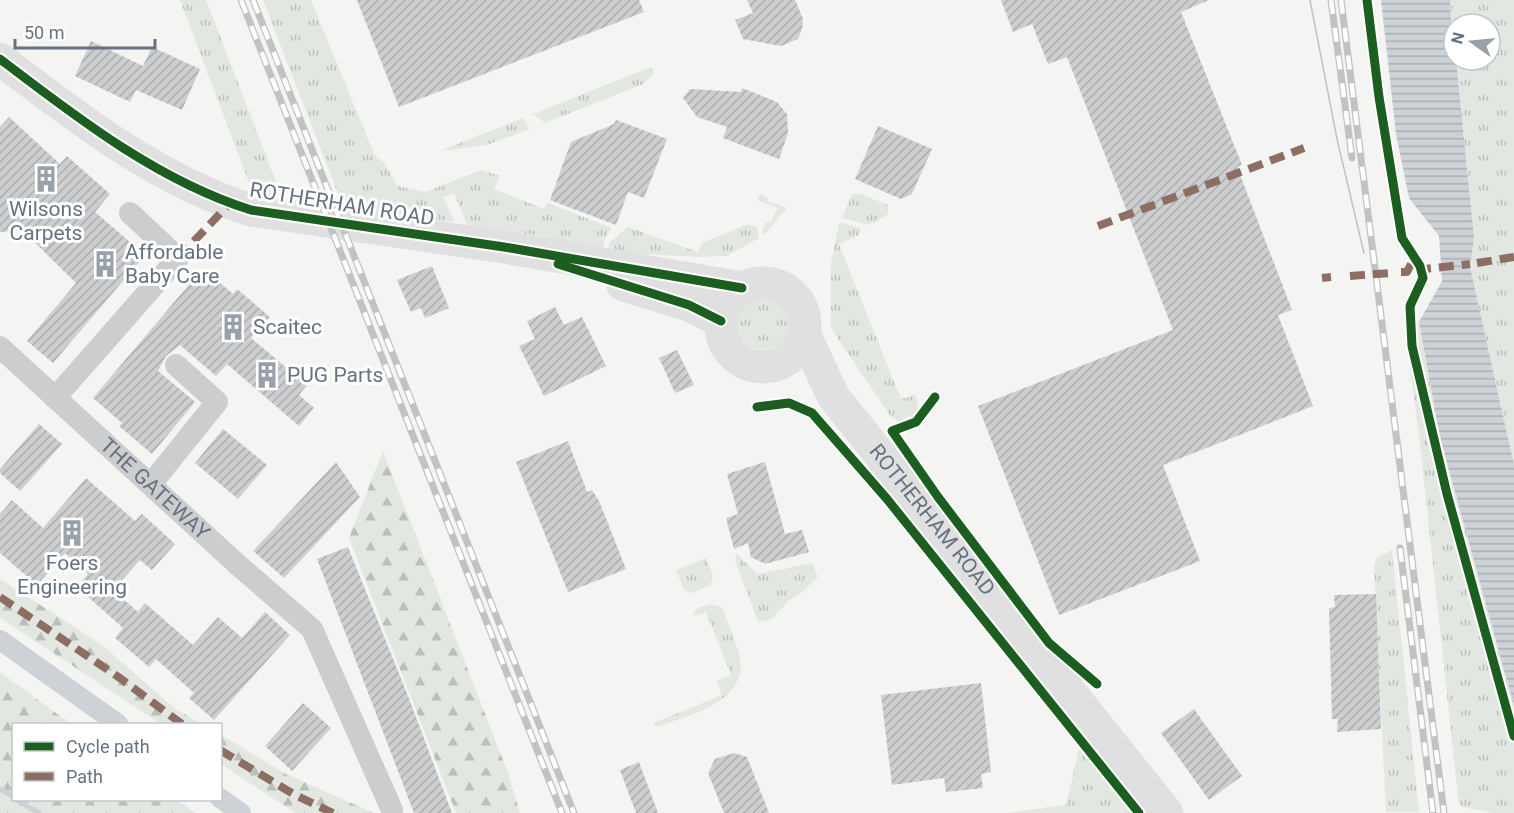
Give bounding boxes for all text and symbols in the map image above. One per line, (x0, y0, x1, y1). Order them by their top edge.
scale bar (15, 12, 154, 50)
north arrow (1442, 12, 1502, 72)
text: 50 m (24, 22, 64, 43)
text: N (1447, 30, 1469, 46)
building icon: Wilsons Carpets (31, 164, 61, 194)
street label: ROTHERHAM ROAD (248, 178, 436, 230)
place label: Wilsons Carpets (9, 197, 83, 245)
place label: Affordable Baby Care (125, 240, 224, 288)
building icon: Affordable Baby Care (90, 249, 120, 279)
building icon: Scaitec (218, 312, 248, 342)
place label: Scaitec (253, 315, 322, 339)
building icon: PUG Parts (252, 360, 282, 390)
place label: PUG Parts (287, 363, 383, 387)
street label: THE GATEWAY (95, 433, 215, 545)
street label: ROTHERHAM ROAD (864, 439, 1000, 600)
building icon: Foers Engineering (57, 518, 87, 548)
place label: Foers Engineering (17, 551, 127, 599)
legend (12, 723, 222, 801)
text: Cycle path (66, 736, 150, 757)
text: Path (66, 766, 103, 787)

